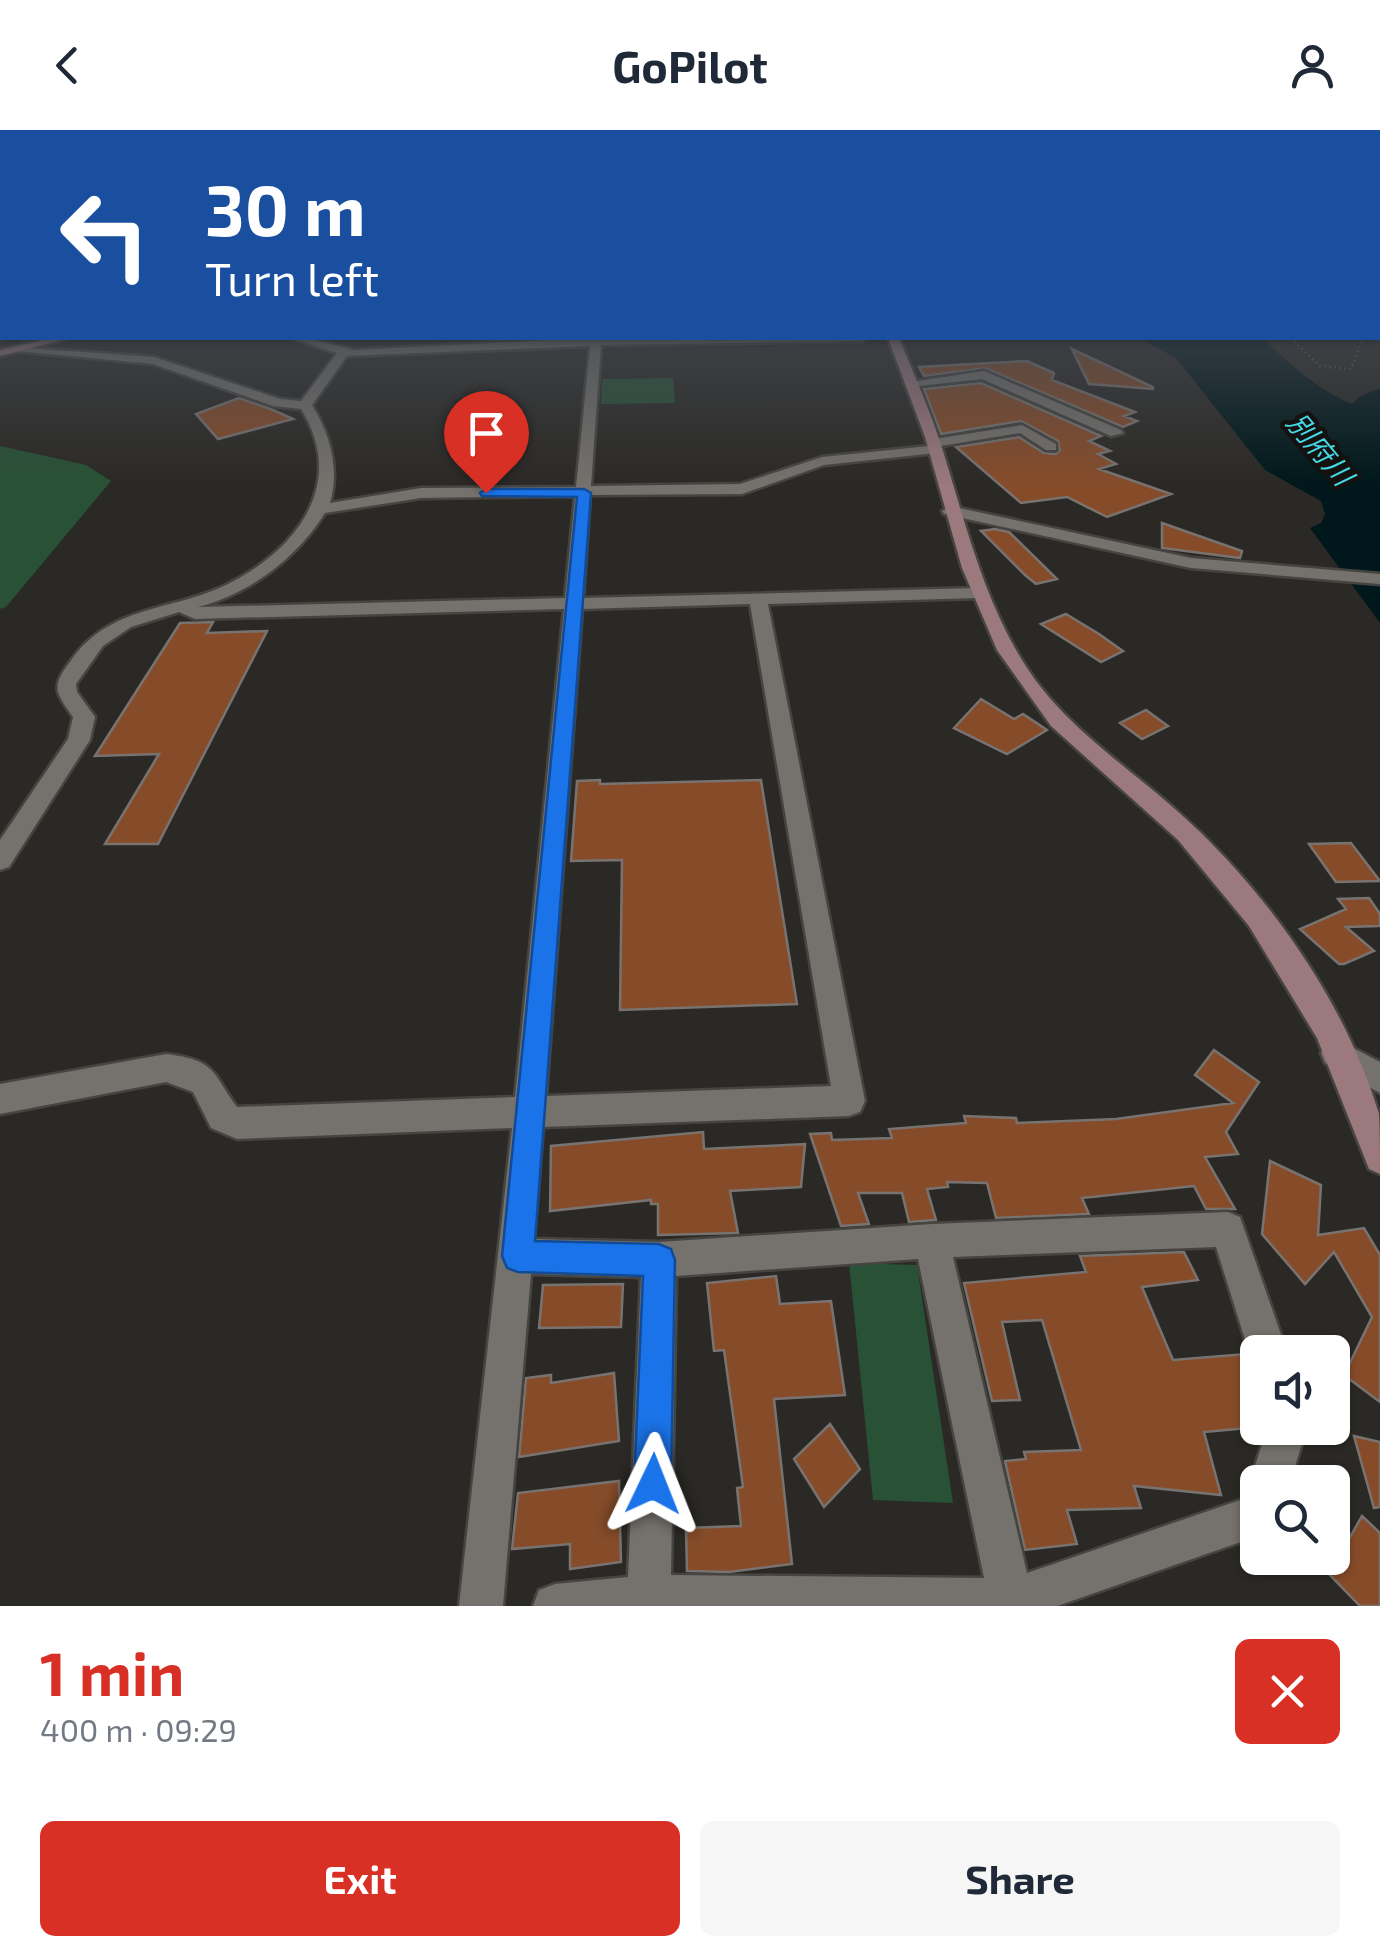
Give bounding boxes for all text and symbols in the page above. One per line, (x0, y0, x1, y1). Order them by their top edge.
icon: back (40, 38, 95, 93)
text: GoPilot (612, 38, 768, 92)
icon: person (1285, 38, 1340, 93)
text: 30 m (205, 166, 366, 250)
icon: left (40, 170, 170, 300)
text: Turn left (205, 251, 379, 305)
pin (444, 391, 529, 494)
water label: 別府川 (1281, 405, 1363, 494)
icon: arrive (459, 406, 514, 461)
map controls (1240, 1335, 1350, 1575)
button: sound (1240, 1335, 1350, 1445)
position arrow (601, 1432, 705, 1536)
button: search (1240, 1465, 1350, 1575)
text: 1 min (40, 1636, 184, 1708)
button: close (1235, 1639, 1340, 1744)
text: 400 m · 09:29 (40, 1710, 237, 1748)
button: Exit (40, 1821, 680, 1936)
button: Share (700, 1821, 1340, 1936)

